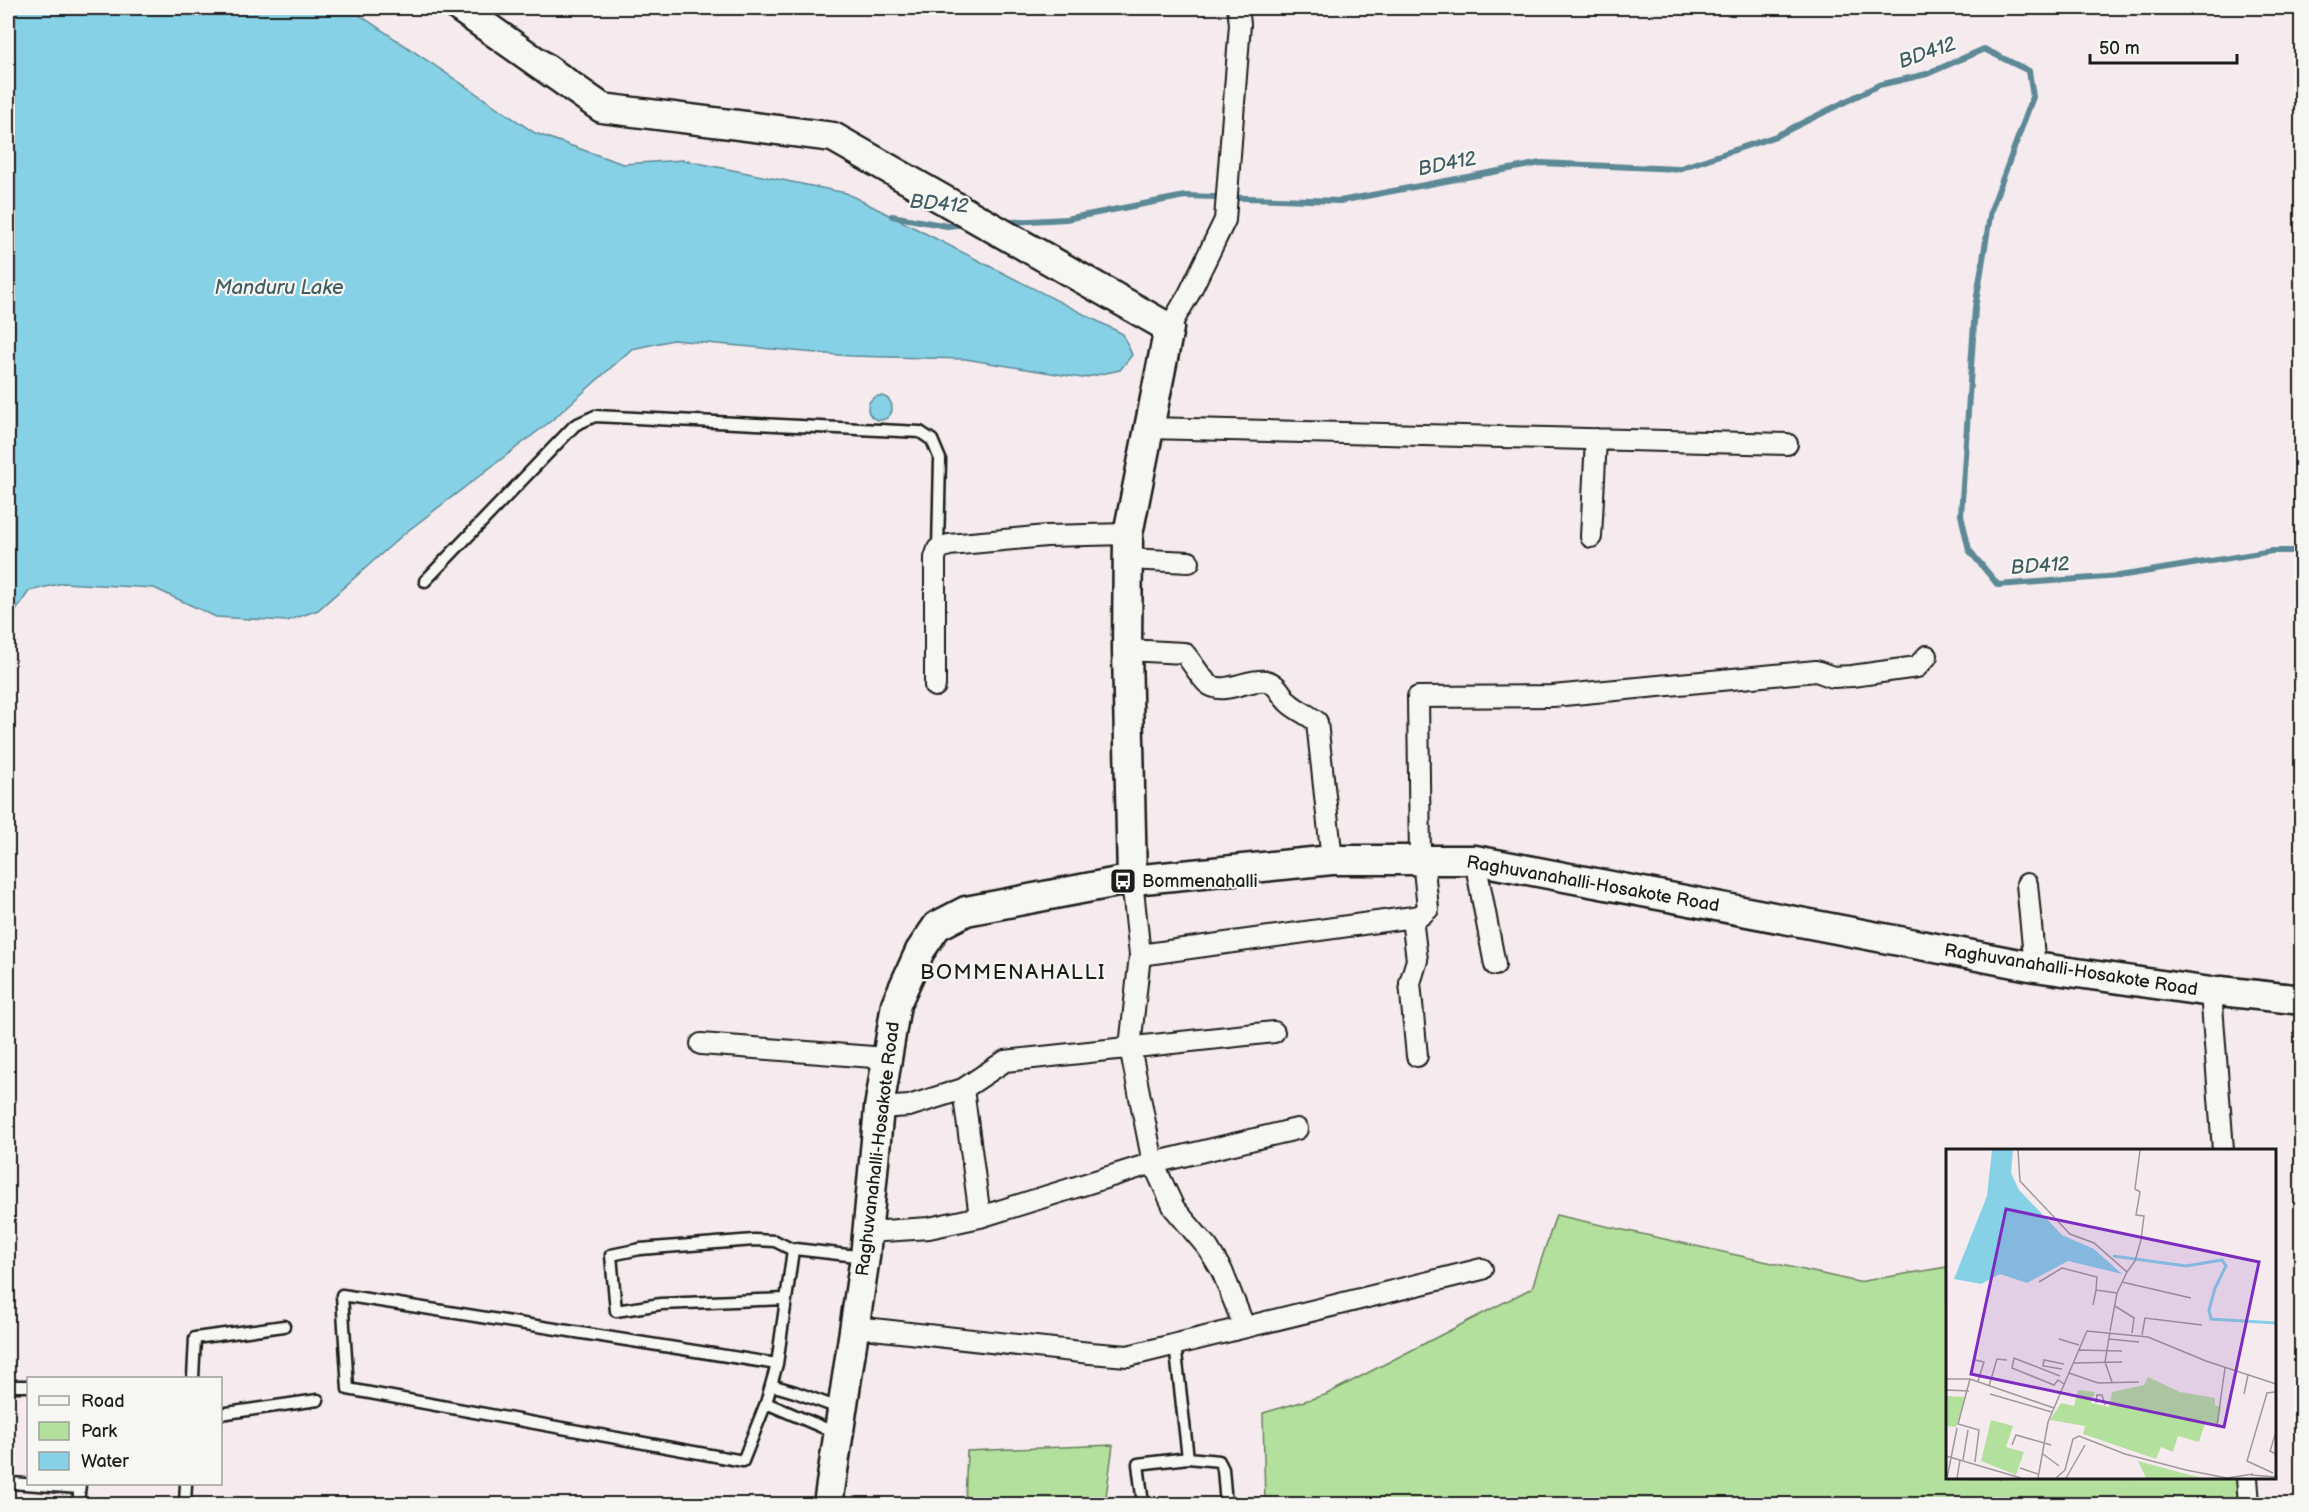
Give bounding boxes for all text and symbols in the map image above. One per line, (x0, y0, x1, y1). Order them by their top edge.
scale bar (2090, 27, 2237, 65)
water label: BD412 (1895, 32, 1959, 74)
text: 50 m (2099, 38, 2140, 59)
water label: BD412 (1416, 146, 1479, 181)
water label: BD412 (909, 189, 970, 219)
water label: Manduru Lake (214, 276, 344, 300)
water label: BD412 (2010, 552, 2071, 580)
street label: Raghuvanahalli-Hosakote Road (1465, 851, 1721, 917)
bus stop icon: Bommenahalli (1108, 866, 1138, 896)
place label: Bommenahalli (1142, 871, 1258, 892)
street label: Raghuvanahalli-Hosakote Road (1943, 940, 2199, 1000)
district label: BOMMENAHALLI (920, 960, 1106, 985)
street label: Raghuvanahalli-Hosakote Road (852, 1021, 904, 1277)
inset map (1946, 1149, 2276, 1479)
legend (27, 1377, 222, 1485)
text: Road (81, 1391, 125, 1412)
text: Park (81, 1421, 117, 1442)
text: Water (81, 1451, 129, 1472)

